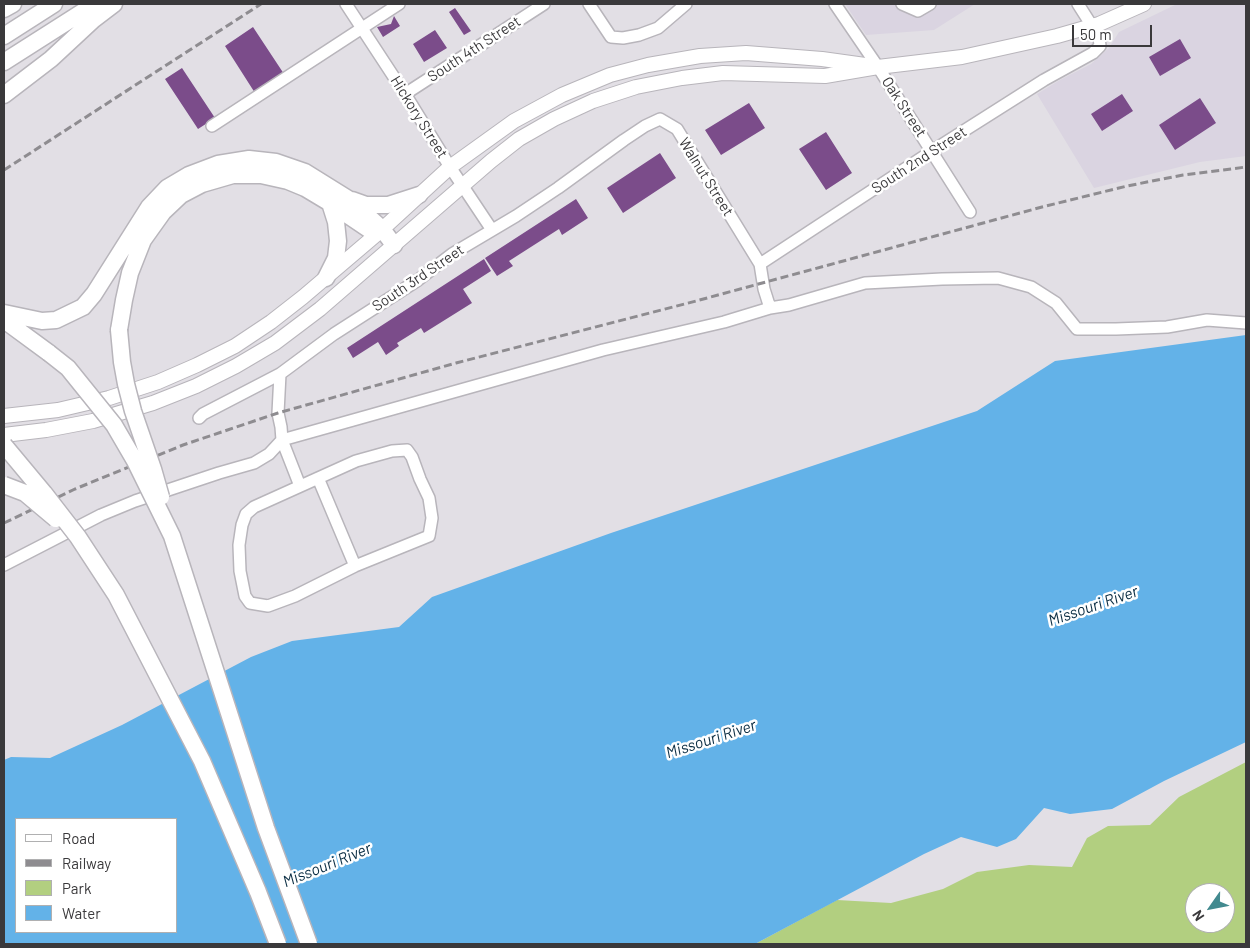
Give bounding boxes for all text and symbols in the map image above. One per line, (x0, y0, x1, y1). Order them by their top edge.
street label: South 4th Street (424, 12, 524, 86)
scale bar (1075, 15, 1155, 47)
text: 50 m (1080, 25, 1112, 43)
street label: Hickory Street (387, 73, 451, 161)
street label: Oak Street (878, 73, 930, 141)
street label: South 2nd Street (868, 123, 970, 197)
street label: Walnut Street (675, 134, 737, 220)
street label: South 3rd Street (369, 241, 467, 315)
water label: Missouri River (1046, 582, 1140, 630)
water label: Missouri River (663, 715, 759, 763)
legend (15, 818, 178, 933)
text: Road (62, 829, 95, 847)
water label: Missouri River (280, 839, 374, 891)
text: Railway (62, 854, 111, 872)
text: Park (62, 879, 91, 897)
north arrow (1185, 883, 1235, 933)
text: Water (62, 904, 101, 922)
text: N (1188, 907, 1208, 924)

